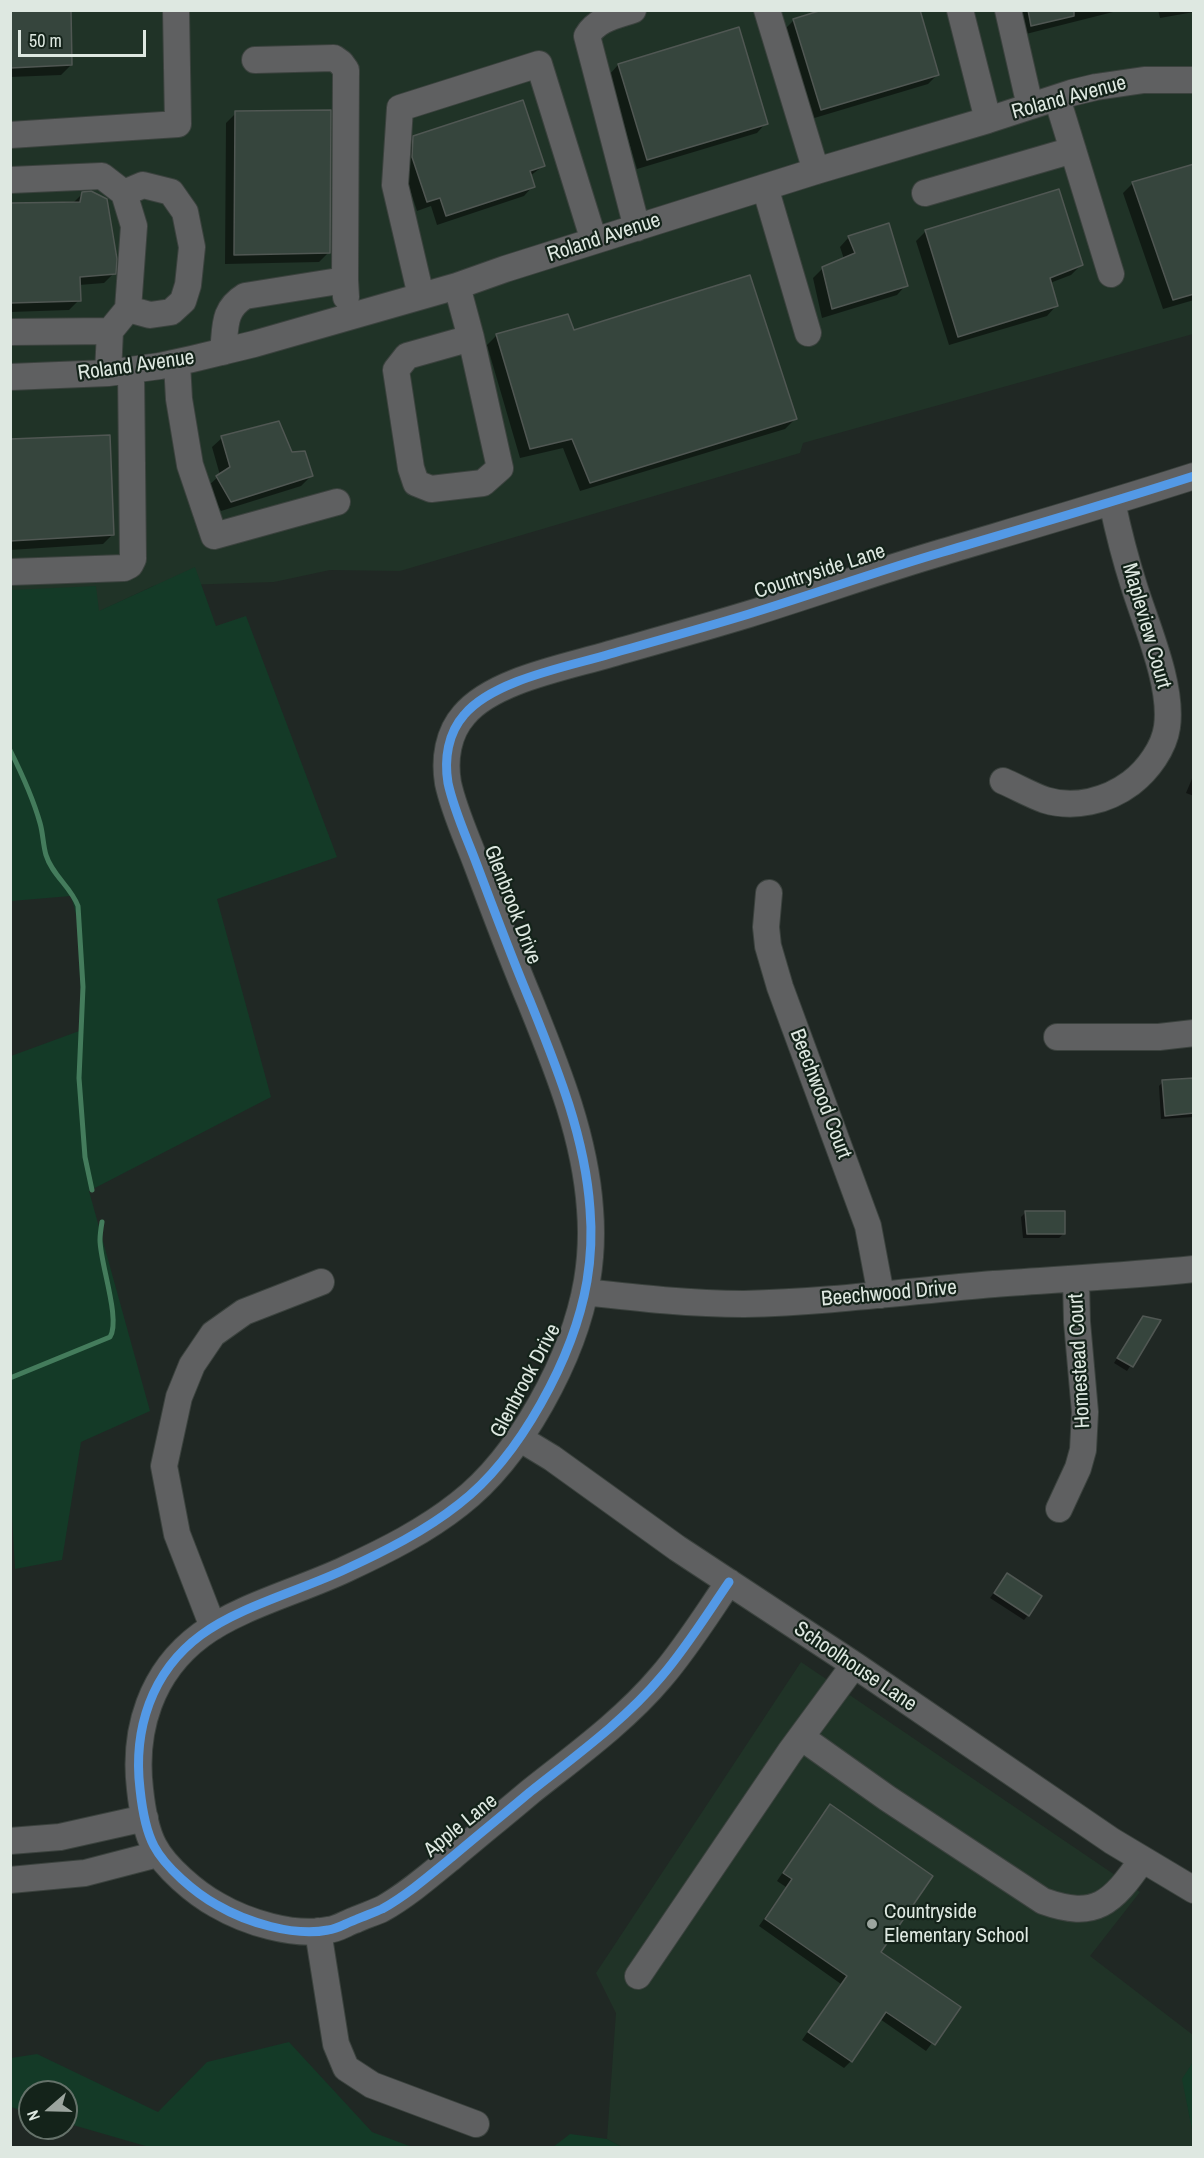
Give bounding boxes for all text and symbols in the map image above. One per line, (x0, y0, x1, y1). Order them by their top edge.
scale bar (21, 18, 148, 56)
text: 50 m (29, 28, 62, 53)
street label: Roland Avenue (1009, 71, 1129, 125)
street label: Roland Avenue (544, 208, 664, 268)
street label: Roland Avenue (76, 345, 196, 387)
street label: Countryside Lane (751, 539, 889, 605)
street label: Mapleview Court (1116, 560, 1176, 692)
street label: Glenbrook Drive (478, 842, 546, 968)
street label: Beechwood Court (784, 1026, 856, 1162)
street label: Beechwood Drive (820, 1276, 958, 1312)
street label: Homestead Court (1064, 1293, 1096, 1429)
street label: Glenbrook Drive (485, 1320, 567, 1442)
street label: Schoolhouse Lane (789, 1617, 921, 1717)
street label: Apple Lane (419, 1789, 503, 1863)
place label: Countryside Elementary School (884, 1899, 1029, 1949)
marker: Countryside Elementary School (865, 1917, 879, 1931)
north arrow (18, 2080, 78, 2140)
text: N (21, 2107, 45, 2124)

